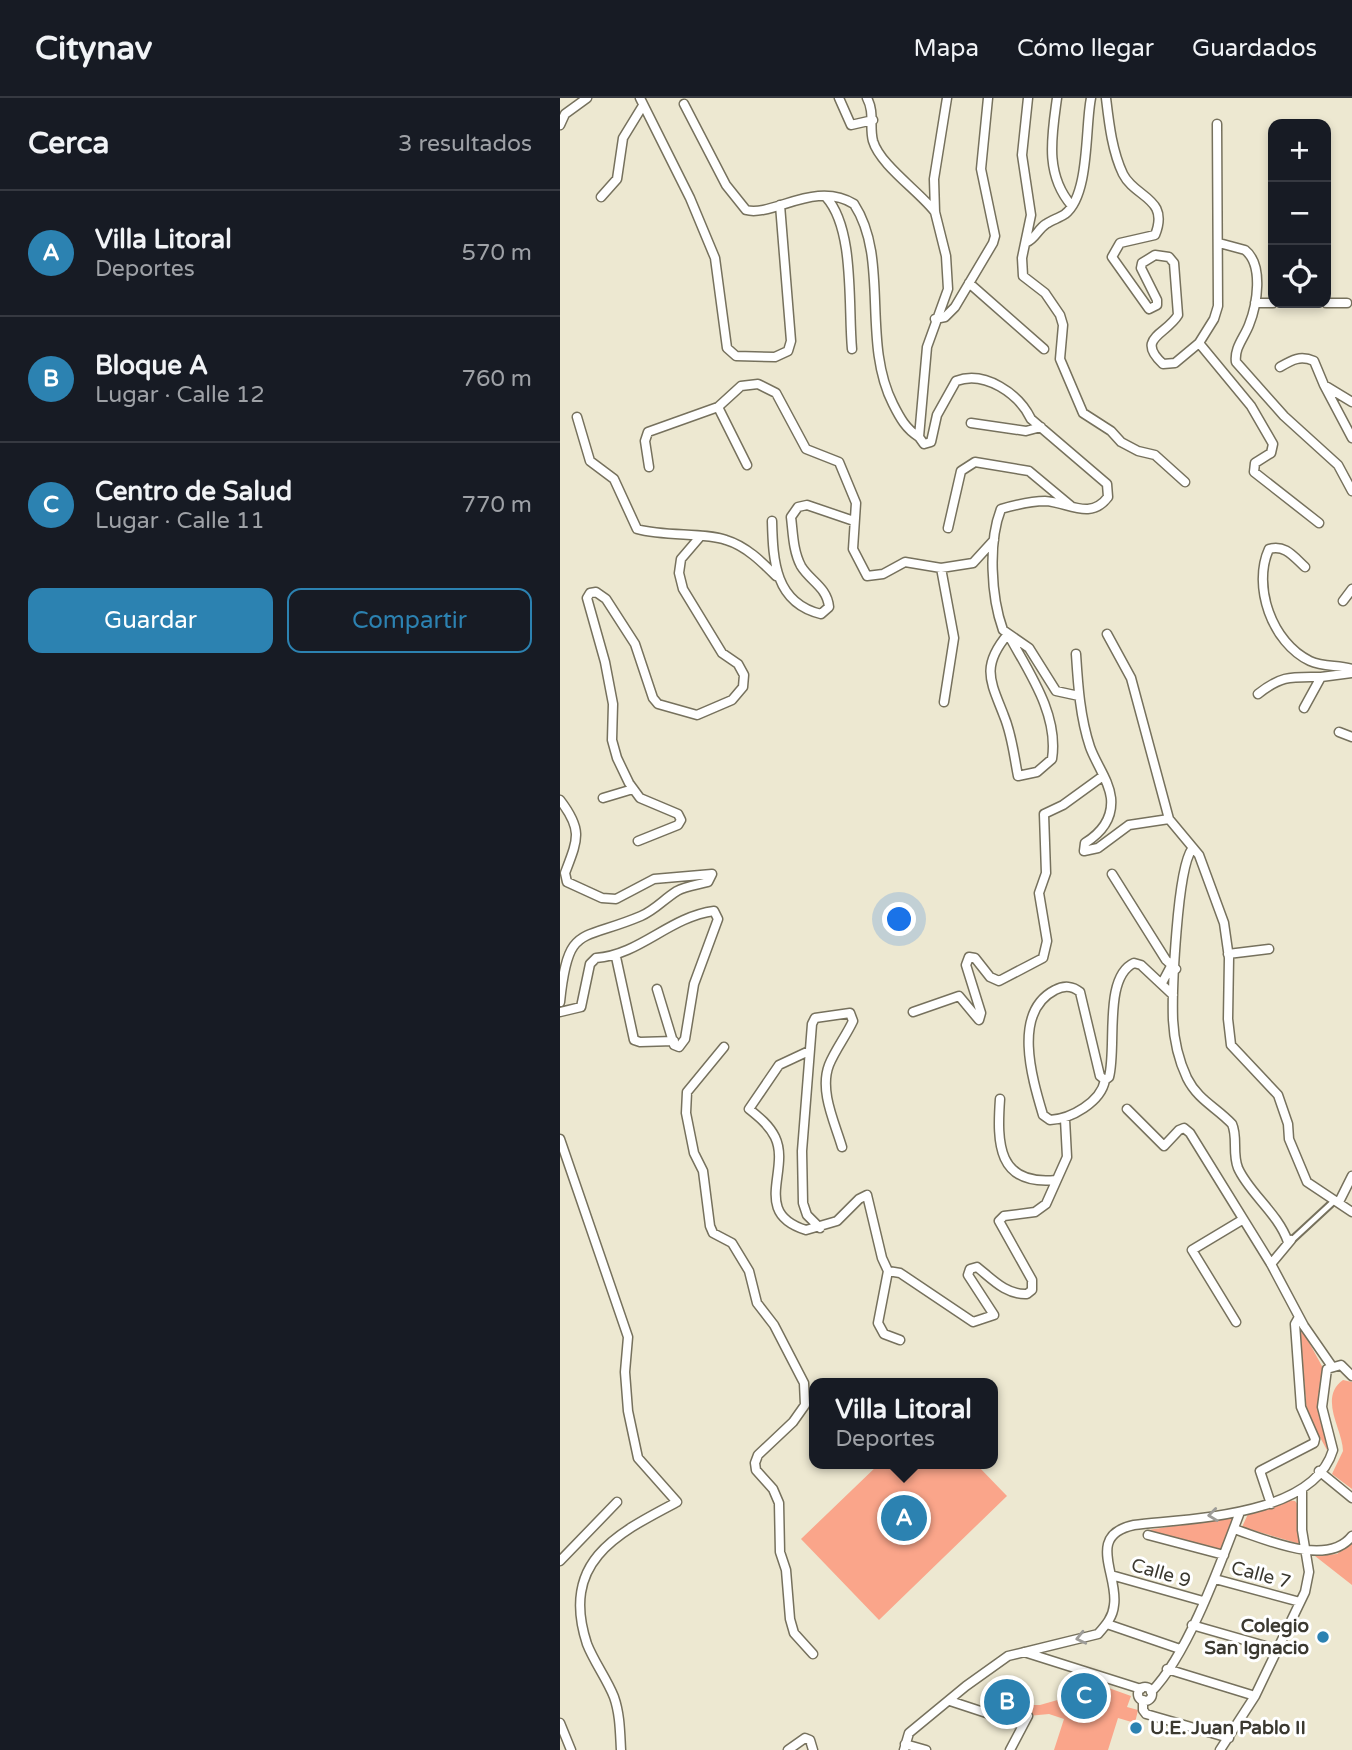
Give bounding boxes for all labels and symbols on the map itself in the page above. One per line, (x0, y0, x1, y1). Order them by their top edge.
your location (882, 902, 916, 936)
pin: A (881, 1492, 927, 1544)
one-way arrow (1208, 1507, 1219, 1522)
street label: Calle 9 (1129, 1554, 1193, 1592)
street label: Calle 7 (1229, 1556, 1293, 1594)
place label: Colegio San Ignacio (1204, 1615, 1309, 1660)
marker: Colegio San Ignacio (1315, 1629, 1331, 1645)
one-way arrow (1075, 1630, 1087, 1645)
pin: C (1061, 1670, 1107, 1722)
pin: B (984, 1676, 1030, 1728)
place label: U.E. Juan Pablo II (1150, 1717, 1306, 1739)
marker: U.E. Juan Pablo II (1128, 1720, 1144, 1736)

